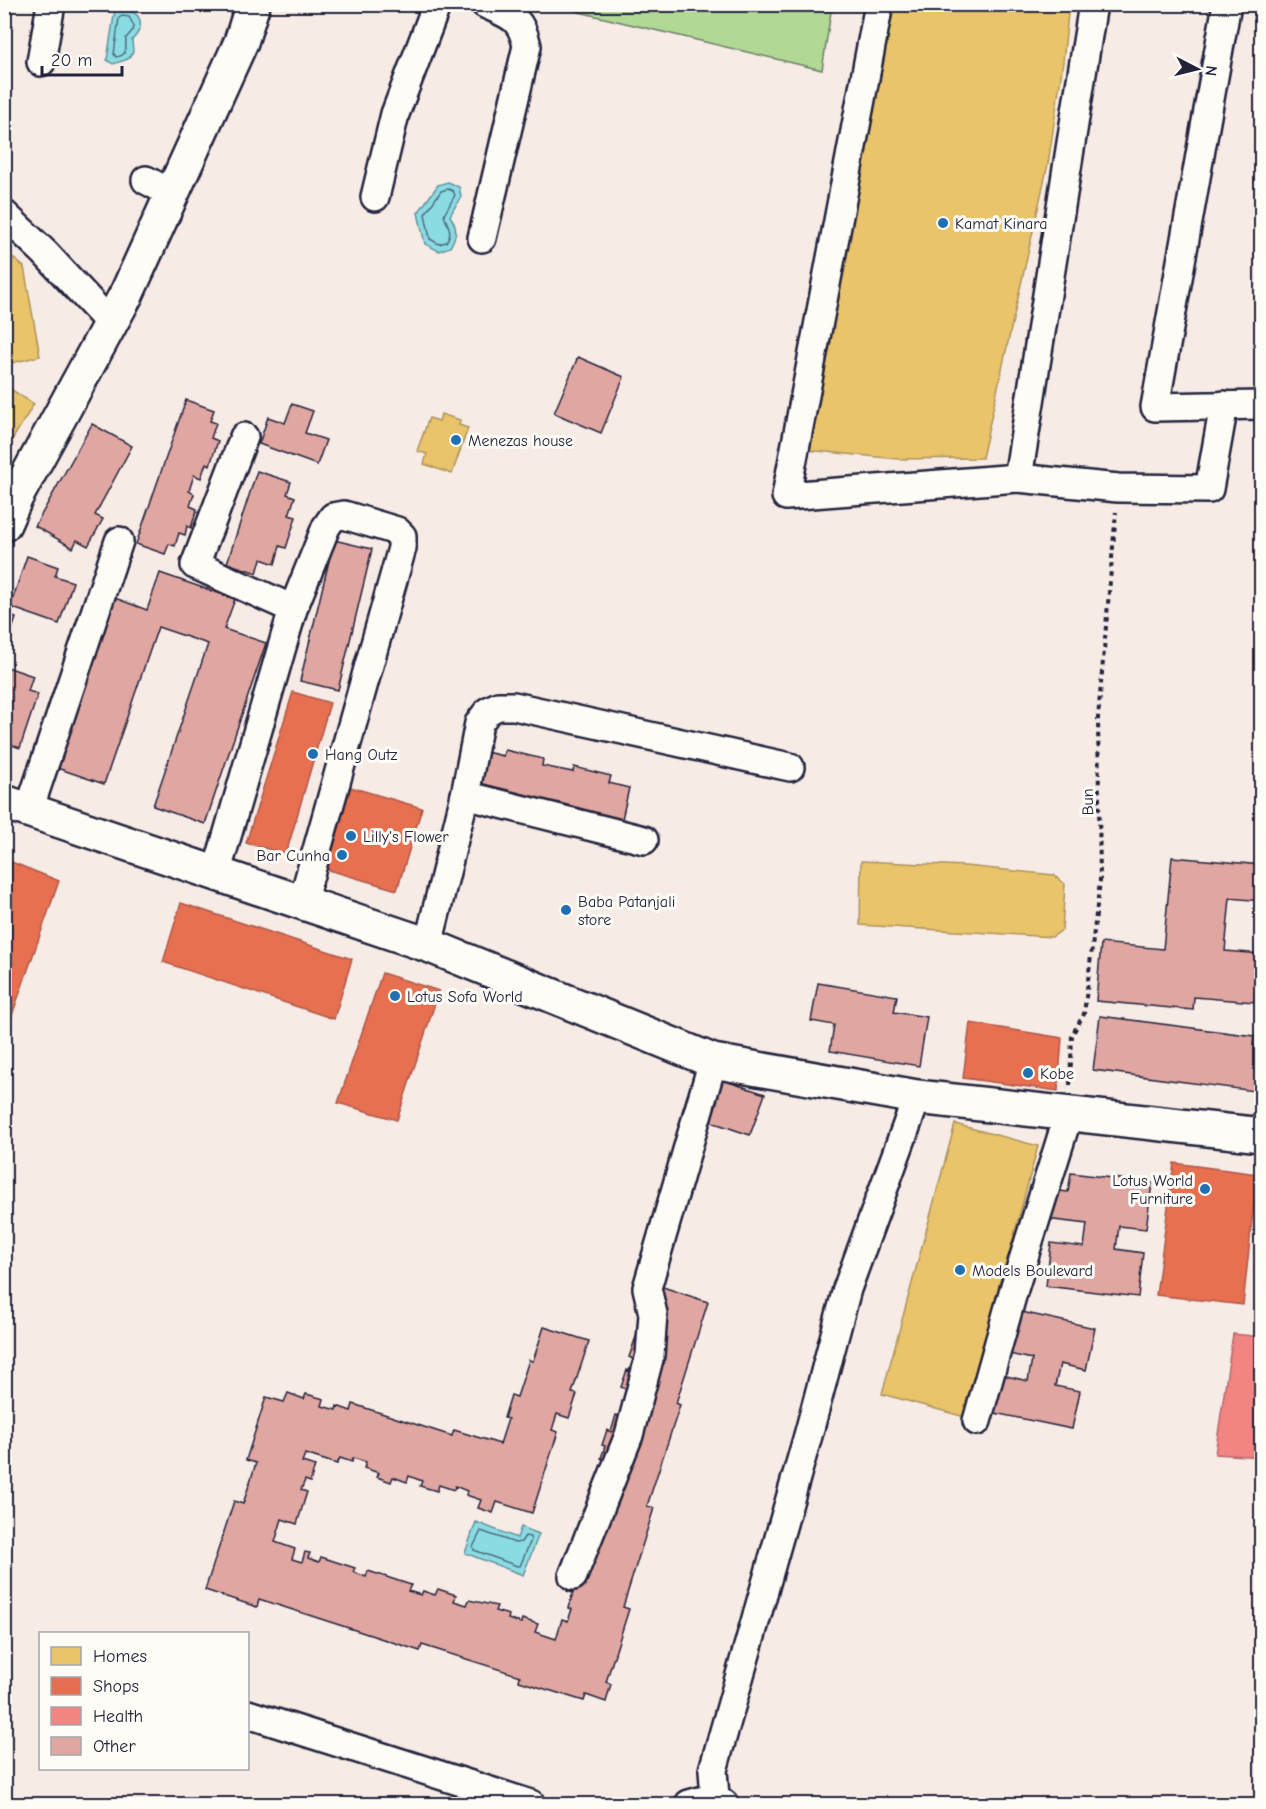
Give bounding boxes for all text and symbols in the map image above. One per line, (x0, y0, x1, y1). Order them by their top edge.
scale bar (42, 39, 122, 77)
north arrow (1167, 39, 1227, 99)
text: 20 m (51, 50, 92, 71)
text: N (1201, 64, 1220, 77)
place label: Kamat Kinara (955, 215, 1048, 233)
marker: Kamat Kinara (936, 216, 950, 230)
place label: Menezas house (468, 432, 573, 450)
marker: Menezas house (449, 433, 463, 447)
place label: Hang Outz (325, 746, 398, 764)
marker: Hang Outz (306, 747, 320, 761)
street label: Bun (1079, 788, 1097, 816)
place label: Lilly's Flower (363, 828, 449, 846)
marker: Lilly's Flower (344, 829, 358, 843)
place label: Bar Cunha (256, 847, 330, 865)
marker: Bar Cunha (335, 848, 349, 862)
place label: Baba Patanjali store (578, 893, 675, 929)
marker: Baba Patanjali store (559, 903, 573, 917)
place label: Lotus Sofa World (407, 988, 523, 1006)
marker: Lotus Sofa World (388, 989, 402, 1003)
place label: Kobe (1040, 1065, 1074, 1083)
marker: Kobe (1021, 1066, 1035, 1080)
place label: Lotus World Furniture (1112, 1172, 1193, 1208)
marker: Lotus World Furniture (1198, 1182, 1212, 1196)
place label: Models Boulevard (972, 1262, 1093, 1280)
marker: Models Boulevard (953, 1263, 967, 1277)
legend (39, 1632, 249, 1770)
text: Homes (93, 1646, 147, 1667)
text: Shops (93, 1676, 139, 1697)
text: Health (93, 1706, 143, 1727)
text: Other (93, 1736, 136, 1757)

